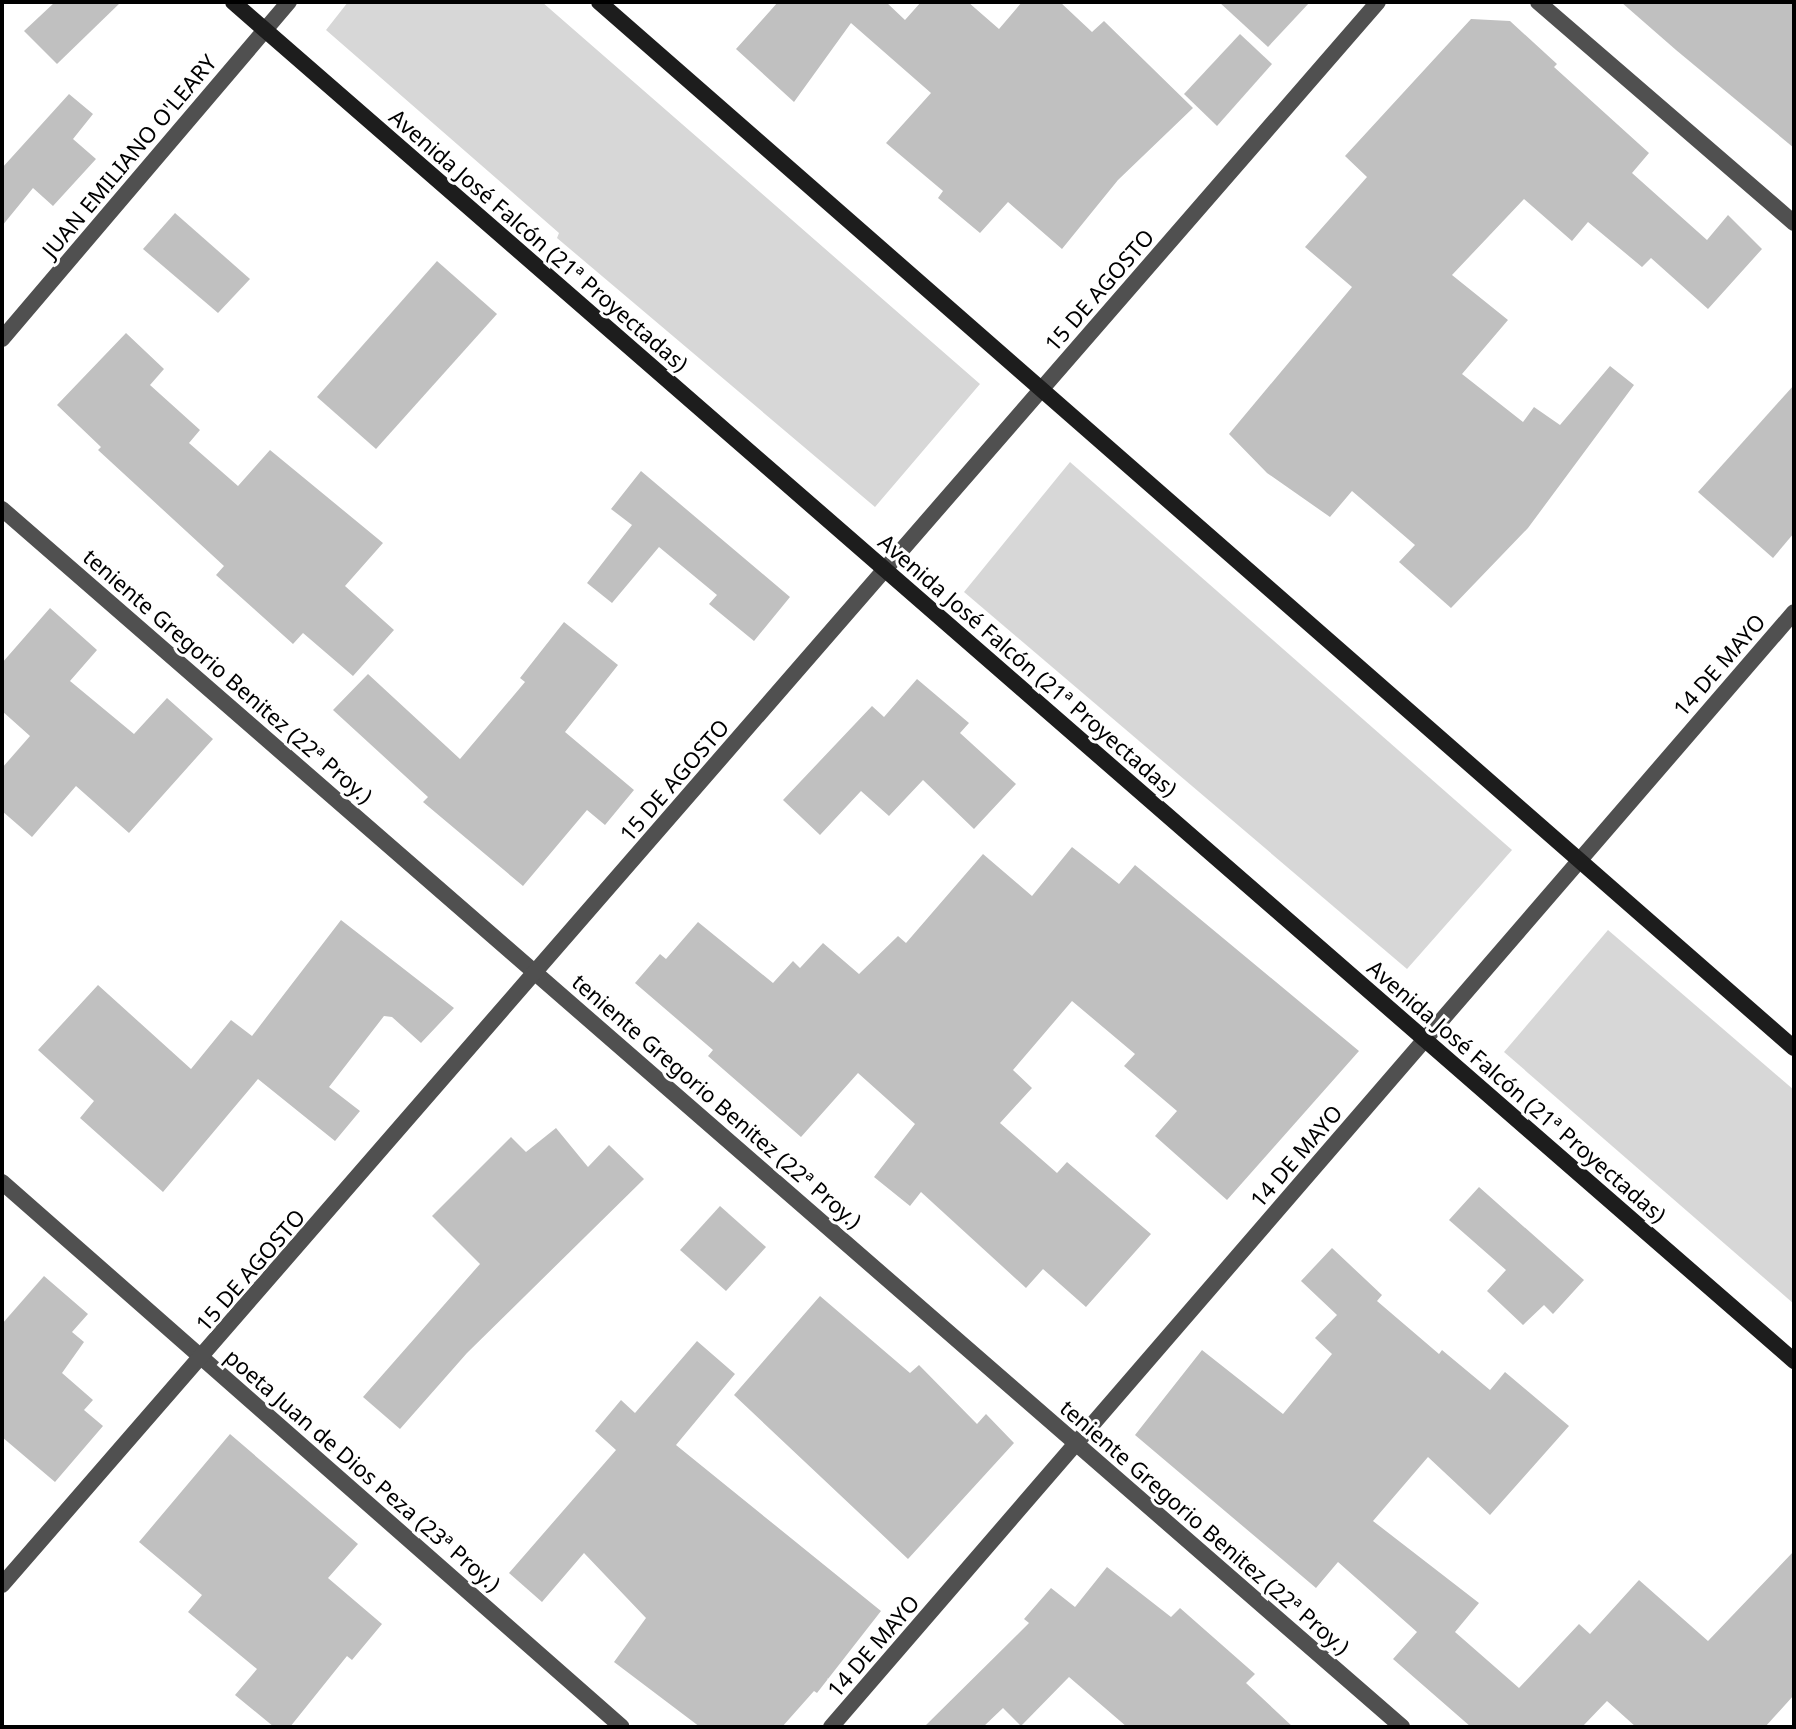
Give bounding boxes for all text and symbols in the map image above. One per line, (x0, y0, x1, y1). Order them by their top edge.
street label: JUAN EMILIANO O'LEARY (36, 49, 222, 263)
street label: Avenida José Falcón (21ª Proyectadas) (384, 103, 694, 377)
street label: 15 DE AGOSTO (1039, 224, 1159, 356)
street label: Avenida José Falcón (21ª Proyectadas) (873, 528, 1183, 802)
street label: teniente Gregorio Benitez (22ª Proy.) (78, 543, 378, 809)
street label: 14 DE MAYO (1667, 608, 1771, 722)
street label: 15 DE AGOSTO (614, 714, 734, 846)
street label: Avenida José Falcón (21ª Proyectadas) (1362, 954, 1672, 1228)
street label: teniente Gregorio Benitez (22ª Proy.) (567, 968, 867, 1234)
street label: 14 DE MAYO (1244, 1099, 1348, 1213)
street label: 15 DE AGOSTO (190, 1204, 310, 1336)
street label: poeta Juan de Dios Peza (23ª Proy.) (220, 1343, 506, 1597)
street label: teniente Gregorio Benitez (22ª Proy.) (1055, 1394, 1355, 1660)
street label: 14 DE MAYO (821, 1589, 925, 1703)

